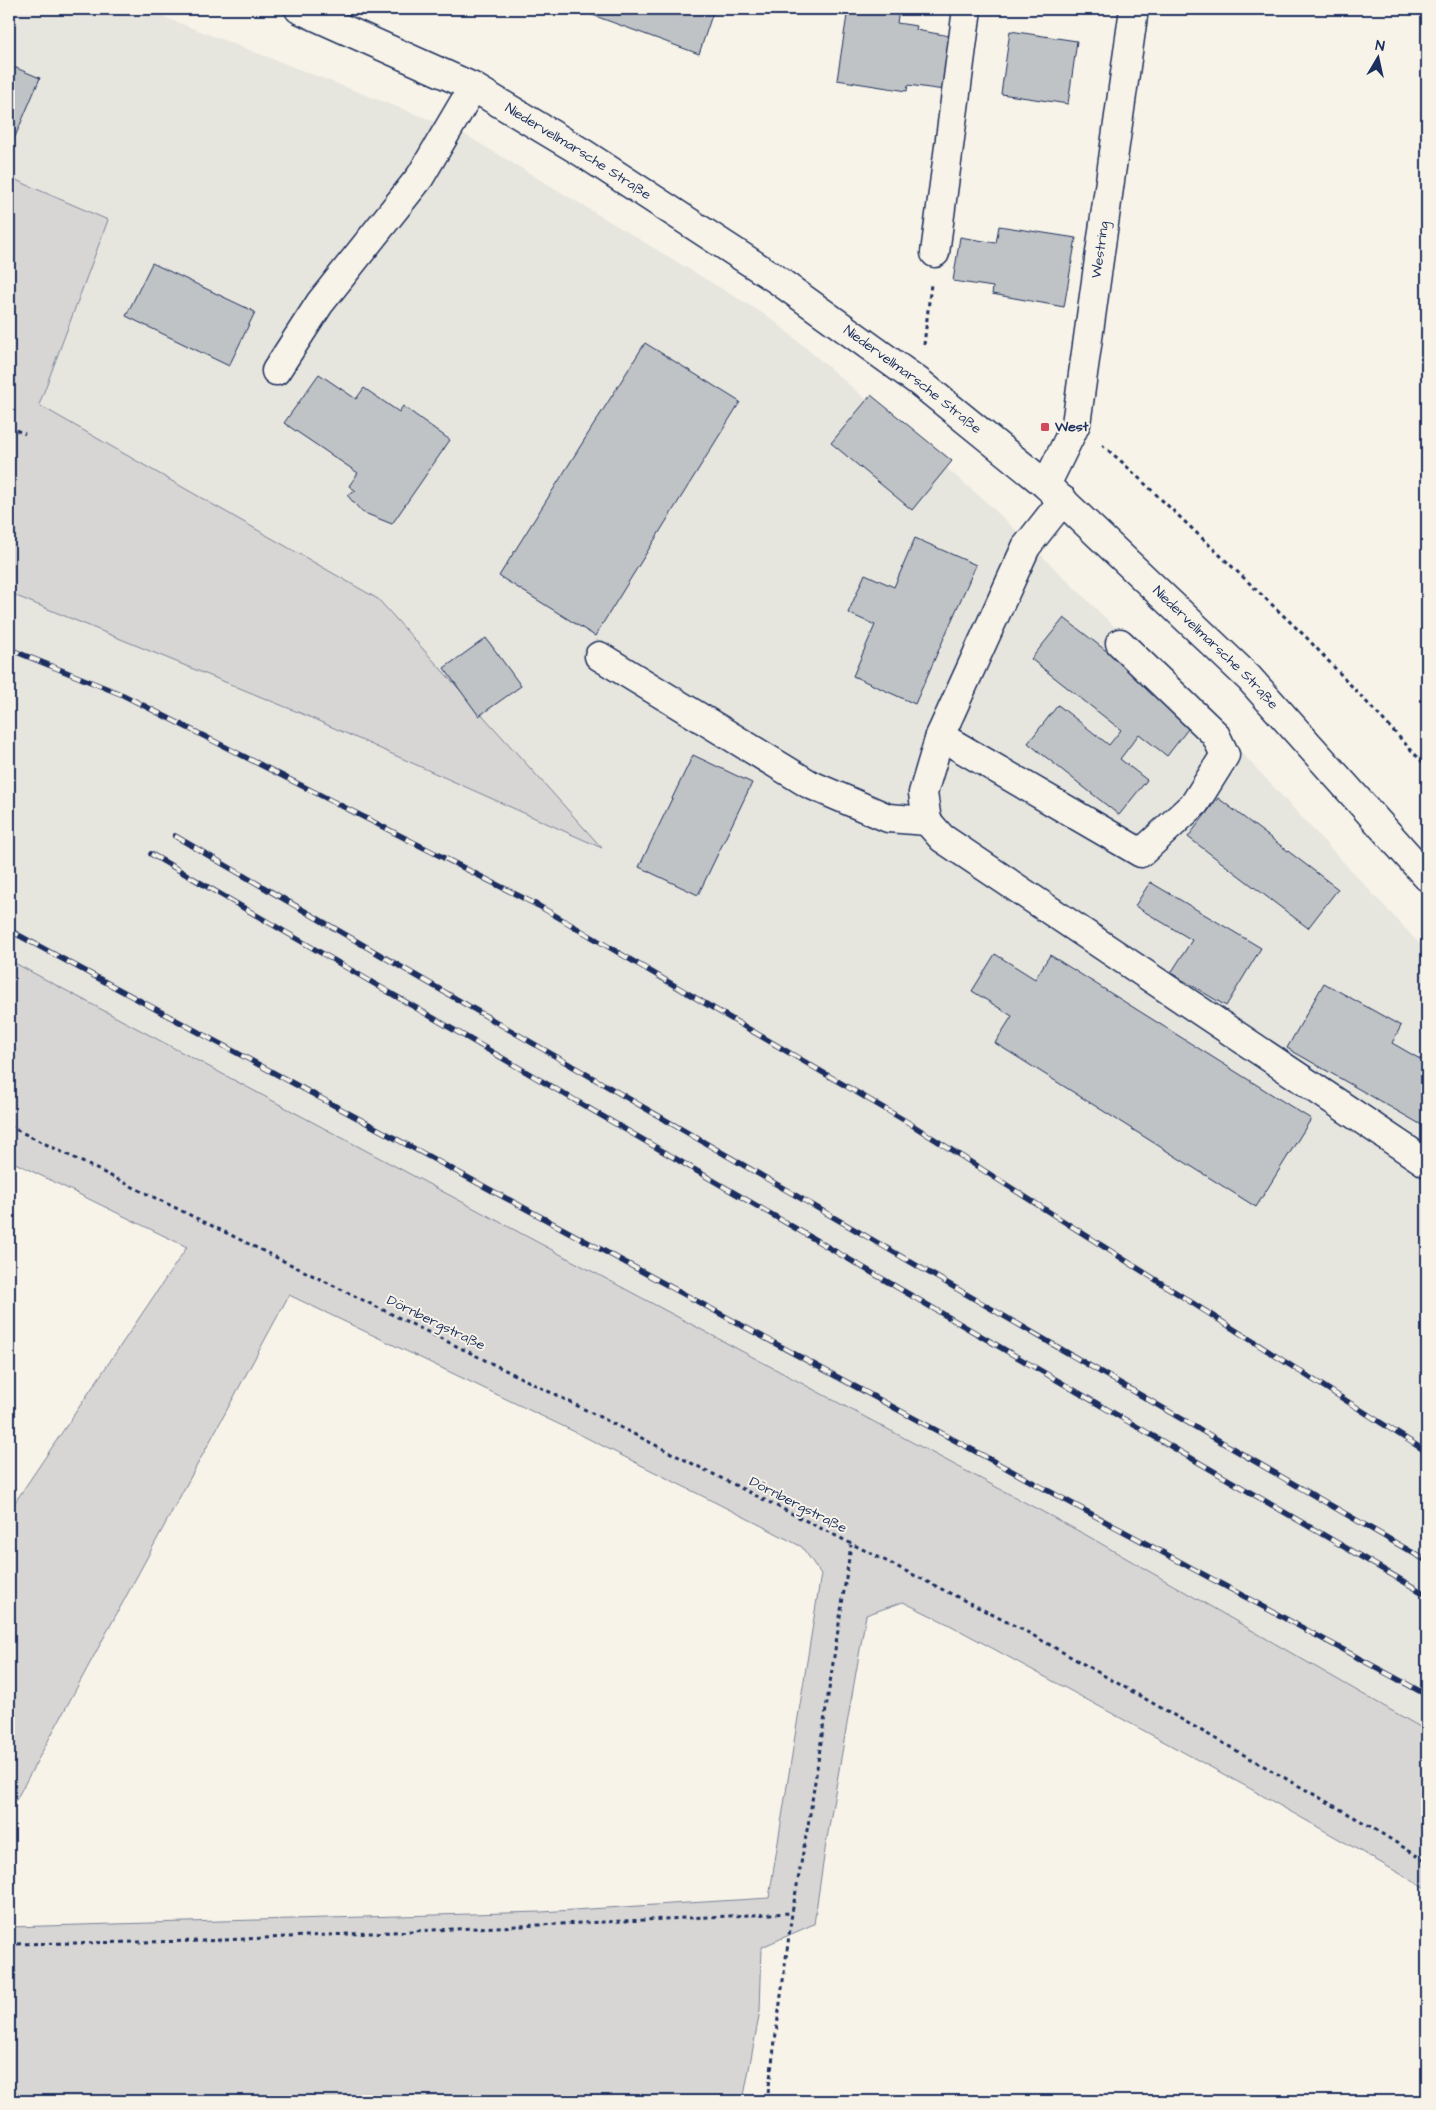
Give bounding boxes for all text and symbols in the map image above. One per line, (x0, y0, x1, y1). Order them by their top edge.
north arrow (1354, 32, 1404, 82)
text: N (1374, 36, 1386, 57)
street label: Niedervellmarsche Straße (501, 98, 655, 205)
street label: Westring (1086, 220, 1114, 280)
street label: Niedervellmarsche Straße (839, 321, 986, 439)
place label: West (1054, 417, 1089, 437)
marker: West (1039, 421, 1051, 433)
street label: Niedervellmarsche Straße (1148, 581, 1283, 714)
street label: Dörnbergstraße (383, 1291, 489, 1356)
street label: Dörnbergstraße (746, 1472, 851, 1538)

